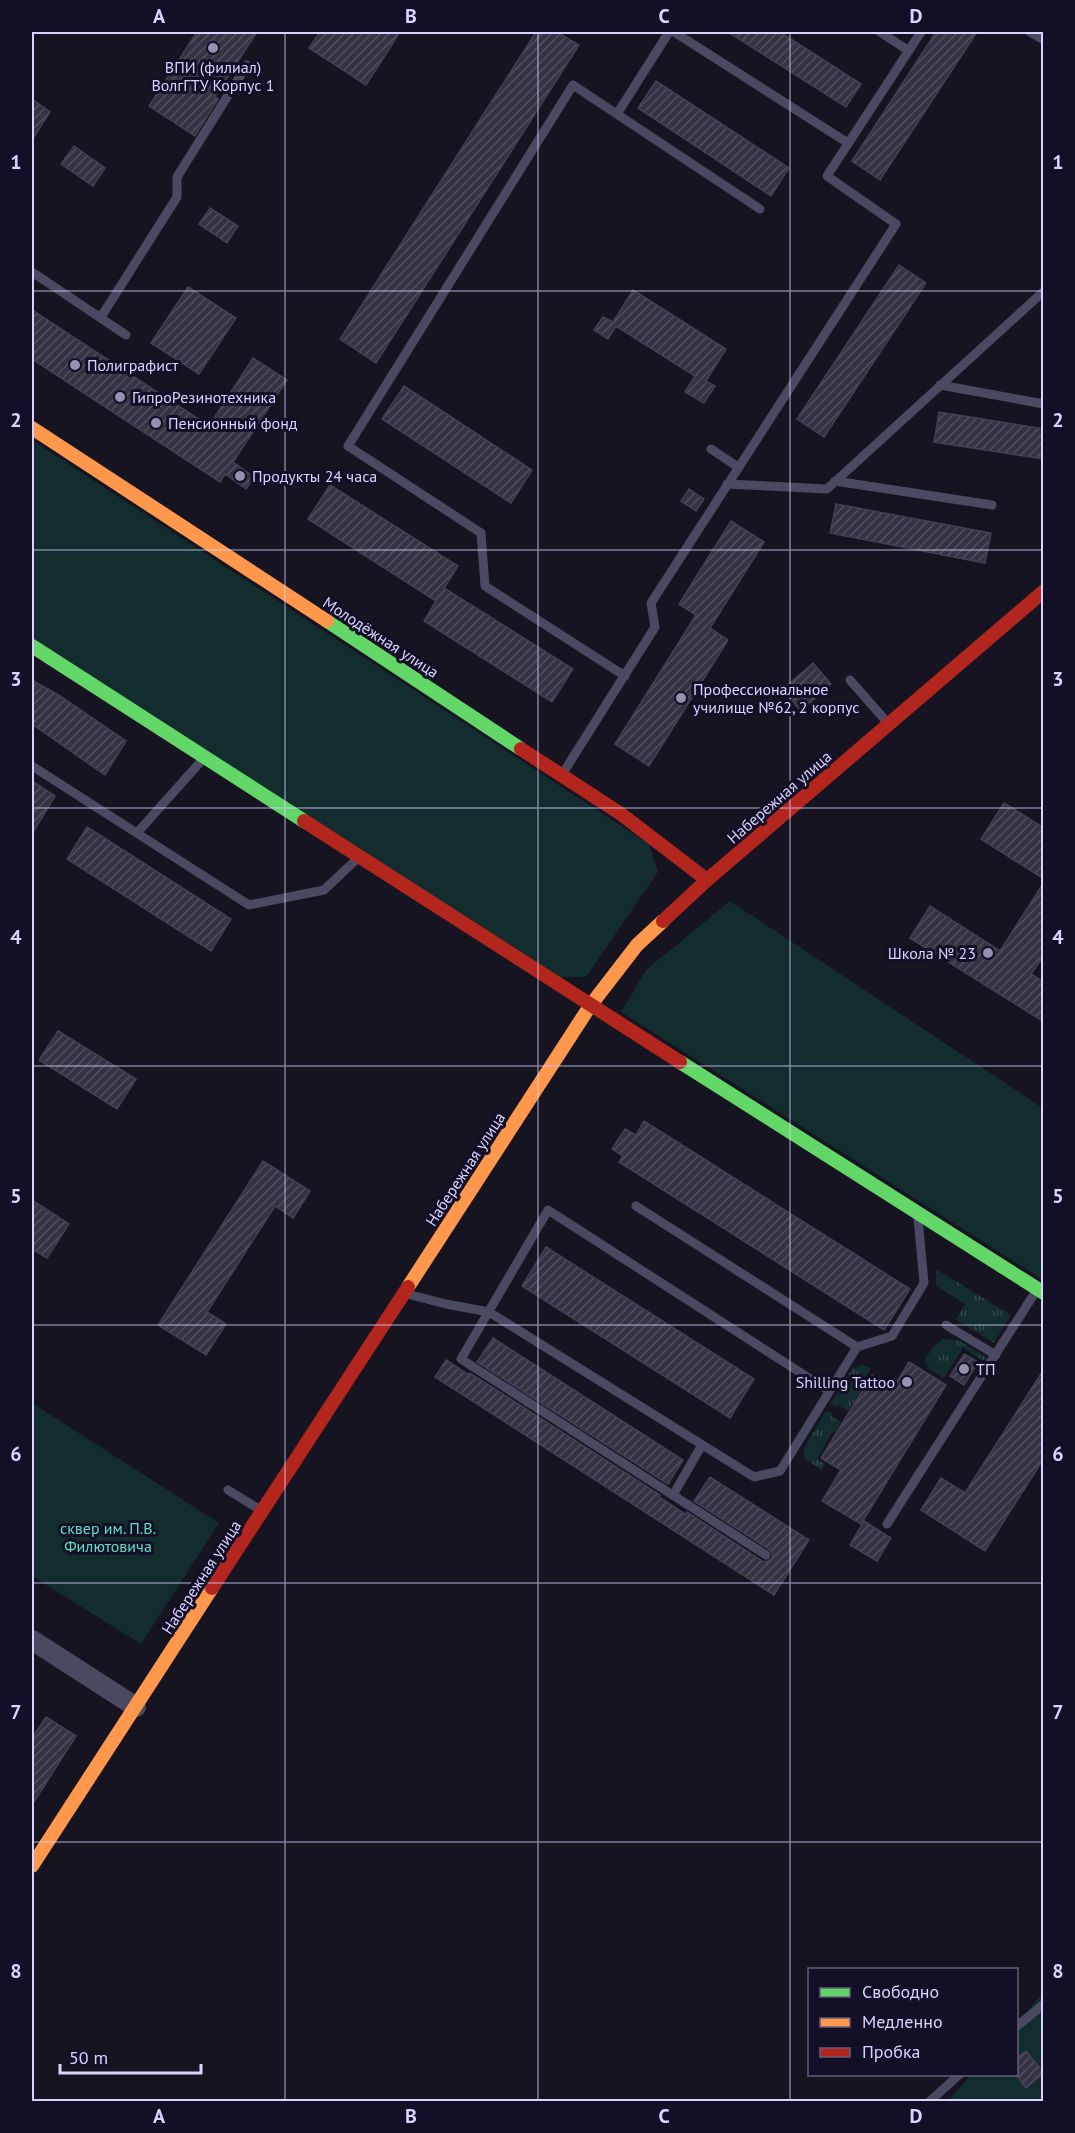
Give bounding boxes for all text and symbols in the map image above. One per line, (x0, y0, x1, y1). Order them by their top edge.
text: A (153, 3, 166, 29)
text: B (405, 3, 417, 29)
text: C (658, 3, 670, 29)
text: D (910, 3, 923, 29)
marker: ВПИ (филиал) ВолгГТУ Корпус 1 (206, 41, 220, 55)
place label: ВПИ (филиал) ВолгГТУ Корпус 1 (151, 57, 275, 95)
text: 1 (10, 149, 22, 175)
text: 1 (1052, 149, 1064, 175)
place label: Полиграфист (87, 355, 179, 375)
marker: Полиграфист (68, 358, 82, 372)
place label: ГипроРезинотехника (132, 387, 276, 407)
marker: ГипроРезинотехника (113, 390, 127, 404)
text: 2 (10, 407, 22, 433)
text: 2 (1052, 407, 1064, 433)
place label: Пенсионный фонд (168, 413, 298, 433)
marker: Пенсионный фонд (149, 416, 163, 430)
place label: Продукты 24 часа (252, 466, 377, 486)
marker: Продукты 24 часа (233, 469, 247, 483)
street label: Молодёжная улица (319, 592, 443, 682)
text: 3 (10, 666, 22, 692)
text: 3 (1052, 666, 1064, 692)
place label: Профессиональное училище №62, 2 корпус (693, 679, 860, 717)
marker: Профессиональное училище №62, 2 корпус (674, 691, 688, 705)
street label: Набережная улица (723, 746, 835, 848)
text: 4 (10, 924, 22, 950)
text: 4 (1052, 924, 1064, 950)
place label: Школа № 23 (888, 943, 976, 963)
marker: Школа № 23 (981, 946, 995, 960)
street label: Набережная улица (421, 1108, 509, 1230)
text: 5 (10, 1183, 22, 1209)
text: 5 (1052, 1183, 1064, 1209)
place label: ТП (976, 1359, 995, 1379)
marker: ТП (957, 1362, 971, 1376)
place label: Shilling Tattoo (796, 1372, 895, 1392)
marker: Shilling Tattoo (900, 1375, 914, 1389)
text: 6 (10, 1441, 22, 1467)
text: 6 (1052, 1441, 1064, 1467)
street label: Набережная улица (157, 1516, 245, 1638)
park label: сквер им. П.В. Филютовича (60, 1518, 156, 1556)
text: 7 (10, 1699, 22, 1725)
text: 7 (1052, 1699, 1064, 1725)
text: 8 (10, 1958, 22, 1984)
text: 8 (1052, 1958, 1064, 1984)
legend (808, 1968, 1018, 2076)
text: Свободно (862, 1980, 939, 2003)
text: Медленно (862, 2010, 943, 2033)
scale bar (60, 2037, 201, 2075)
text: Пробка (862, 2040, 920, 2063)
text: 50 m (69, 2046, 108, 2069)
text: A (153, 2103, 166, 2129)
text: B (405, 2103, 417, 2129)
text: C (658, 2103, 670, 2129)
text: D (910, 2103, 923, 2129)

